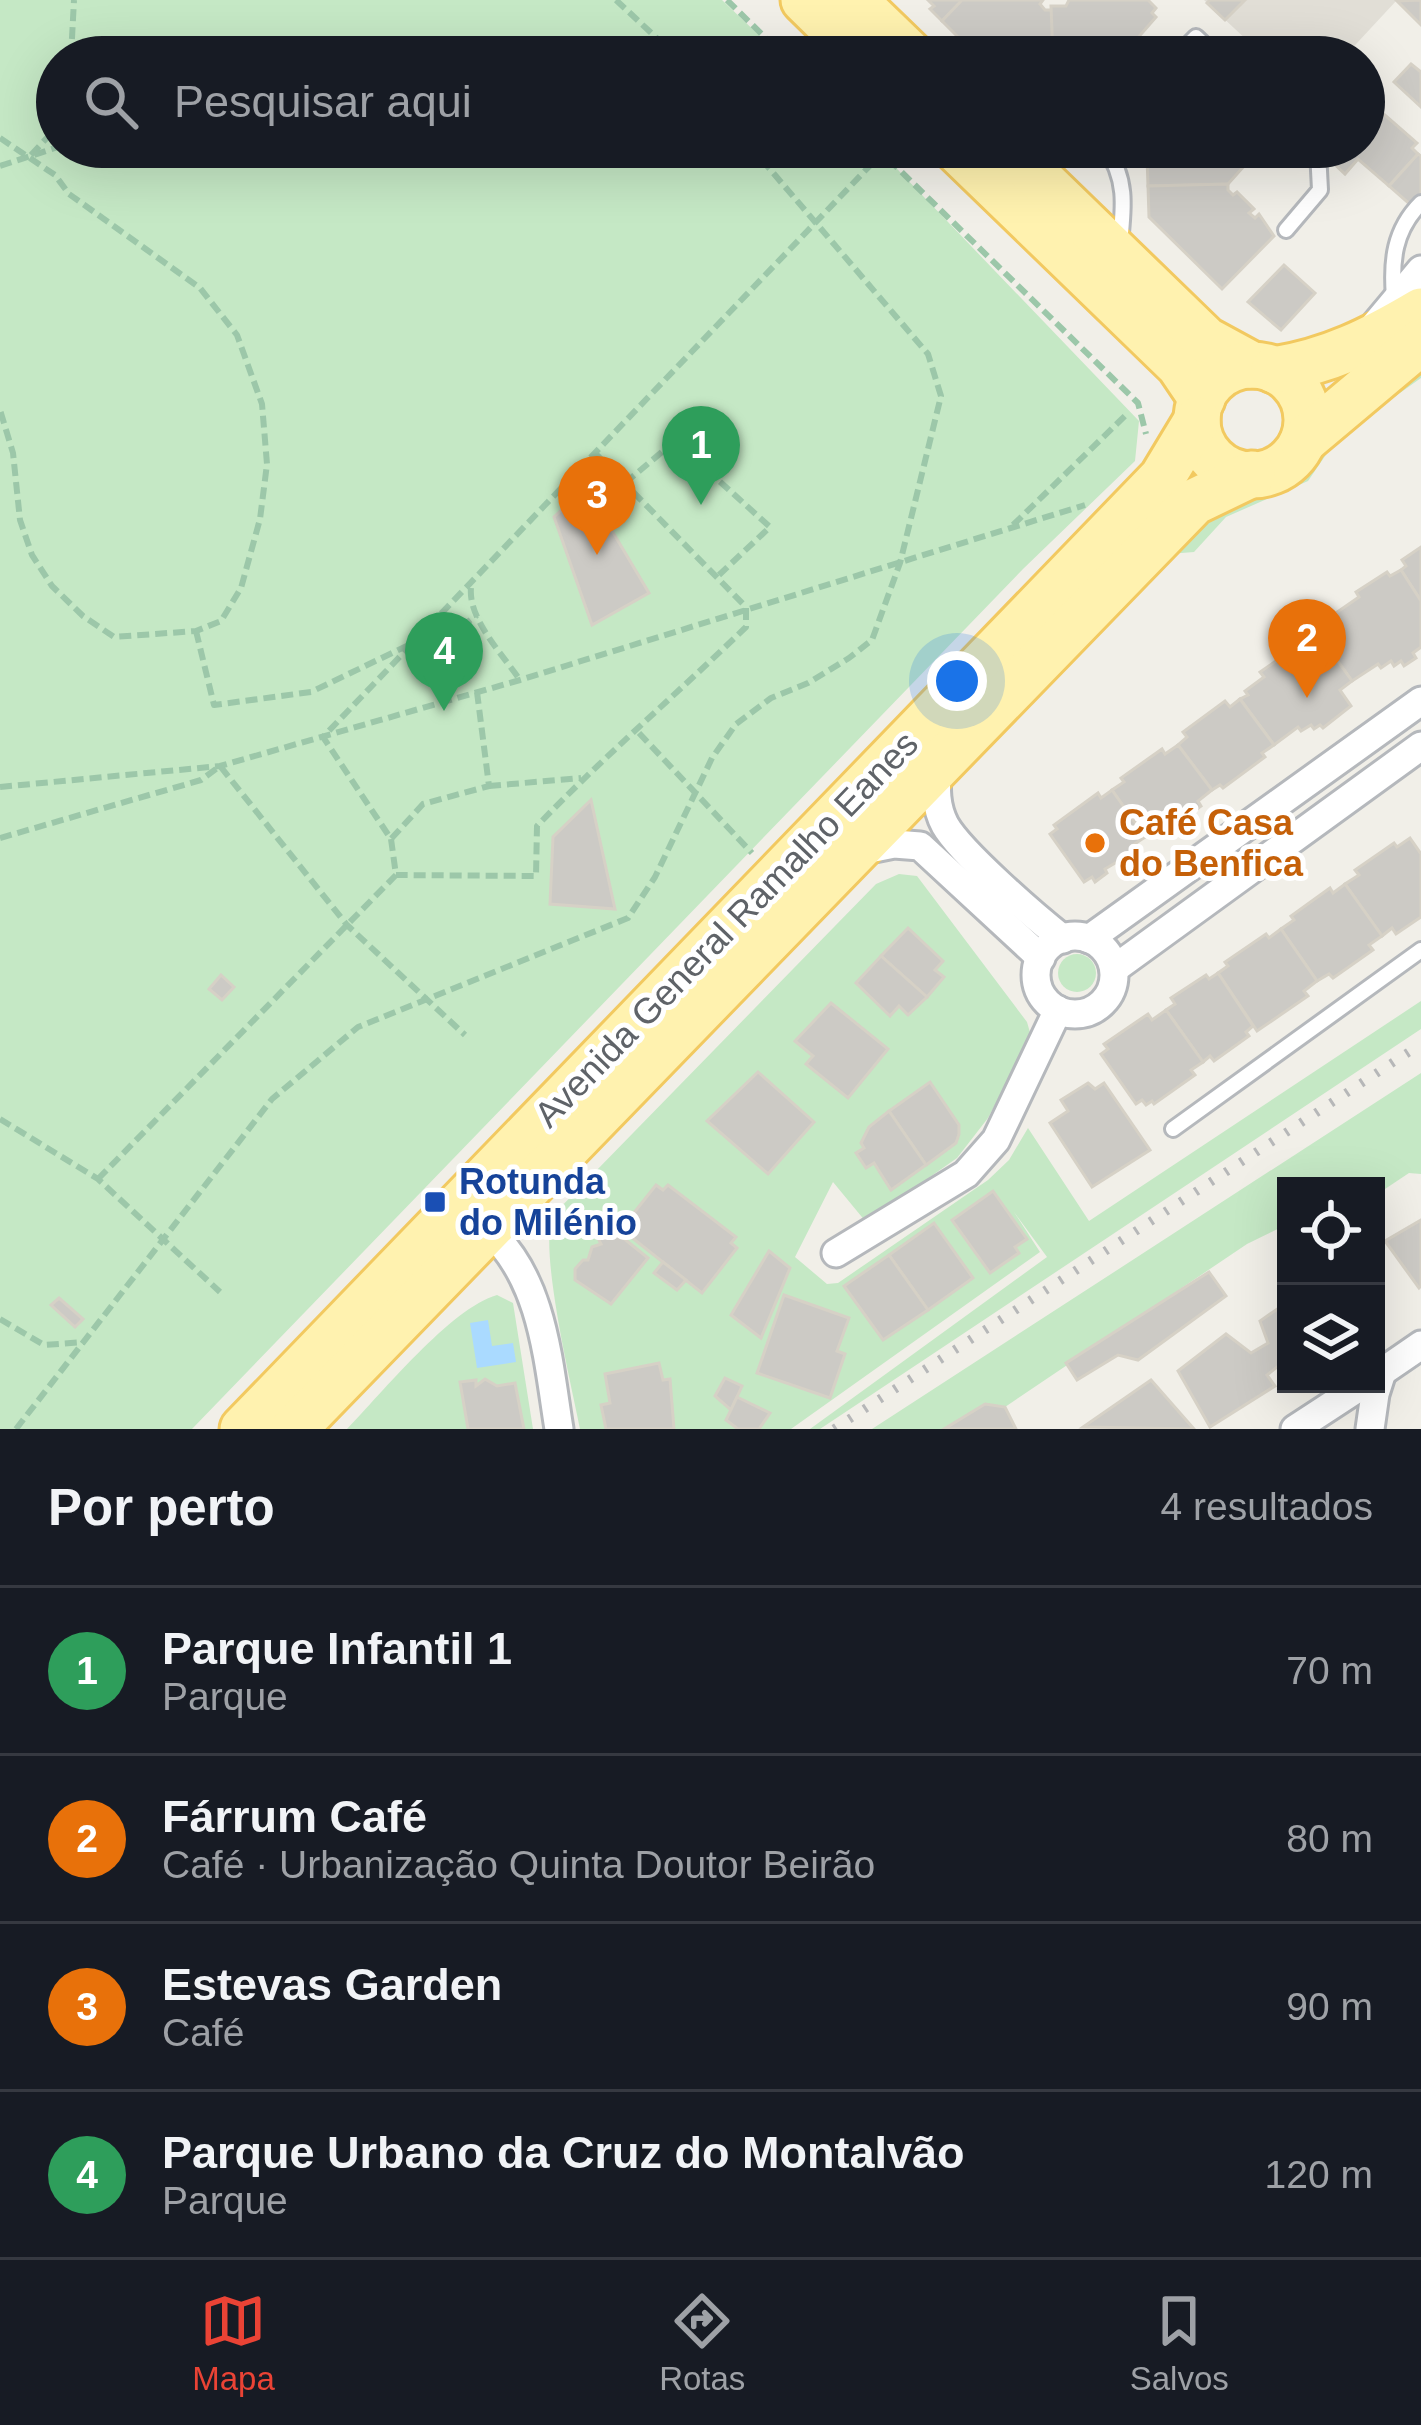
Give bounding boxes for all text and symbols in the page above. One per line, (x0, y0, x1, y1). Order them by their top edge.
search box (36, 36, 1385, 168)
icon: search (78, 69, 144, 135)
text: Pesquisar aqui (174, 76, 472, 127)
pin: 1 (662, 406, 740, 505)
pin: 3 (558, 456, 636, 555)
pin: 2 (1268, 599, 1346, 698)
pin: 4 (405, 612, 483, 711)
your location (927, 651, 987, 711)
street label: Avenida General Ramalho Eanes (526, 723, 926, 1135)
place label: Café Casa do Benfica (1119, 802, 1304, 884)
marker: Café Casa do Benfica (1082, 830, 1108, 856)
place label: Rotunda do Milénio (459, 1161, 637, 1243)
map controls (1277, 1177, 1385, 1393)
button: locate (1277, 1177, 1385, 1285)
marker: Rotunda do Milénio (422, 1189, 448, 1215)
button: layers (1277, 1285, 1385, 1393)
text: Por perto (48, 1479, 275, 1536)
text: 4 resultados (1161, 1485, 1373, 1528)
text: Parque Infantil 1 (162, 1623, 512, 1674)
text: 1 (76, 1649, 98, 1692)
text: 70 m (1286, 1649, 1373, 1692)
text: Parque (162, 1675, 288, 1718)
text: Fárrum Café (162, 1791, 427, 1842)
text: 2 (76, 1817, 98, 1860)
text: 80 m (1286, 1817, 1373, 1860)
text: Café · Urbanização Quinta Doutor Beirão (162, 1843, 875, 1886)
text: Estevas Garden (162, 1959, 502, 2010)
text: 3 (76, 1985, 98, 2028)
text: 90 m (1286, 1985, 1373, 2028)
text: Café (162, 2011, 244, 2054)
text: Parque Urbano da Cruz do Montalvão (162, 2127, 965, 2178)
text: 4 (76, 2153, 98, 2196)
text: 120 m (1265, 2153, 1373, 2196)
text: Parque (162, 2179, 288, 2222)
tab: Mapa (192, 2288, 275, 2398)
tab: Rotas (659, 2288, 745, 2398)
tab: Salvos (1130, 2288, 1229, 2398)

